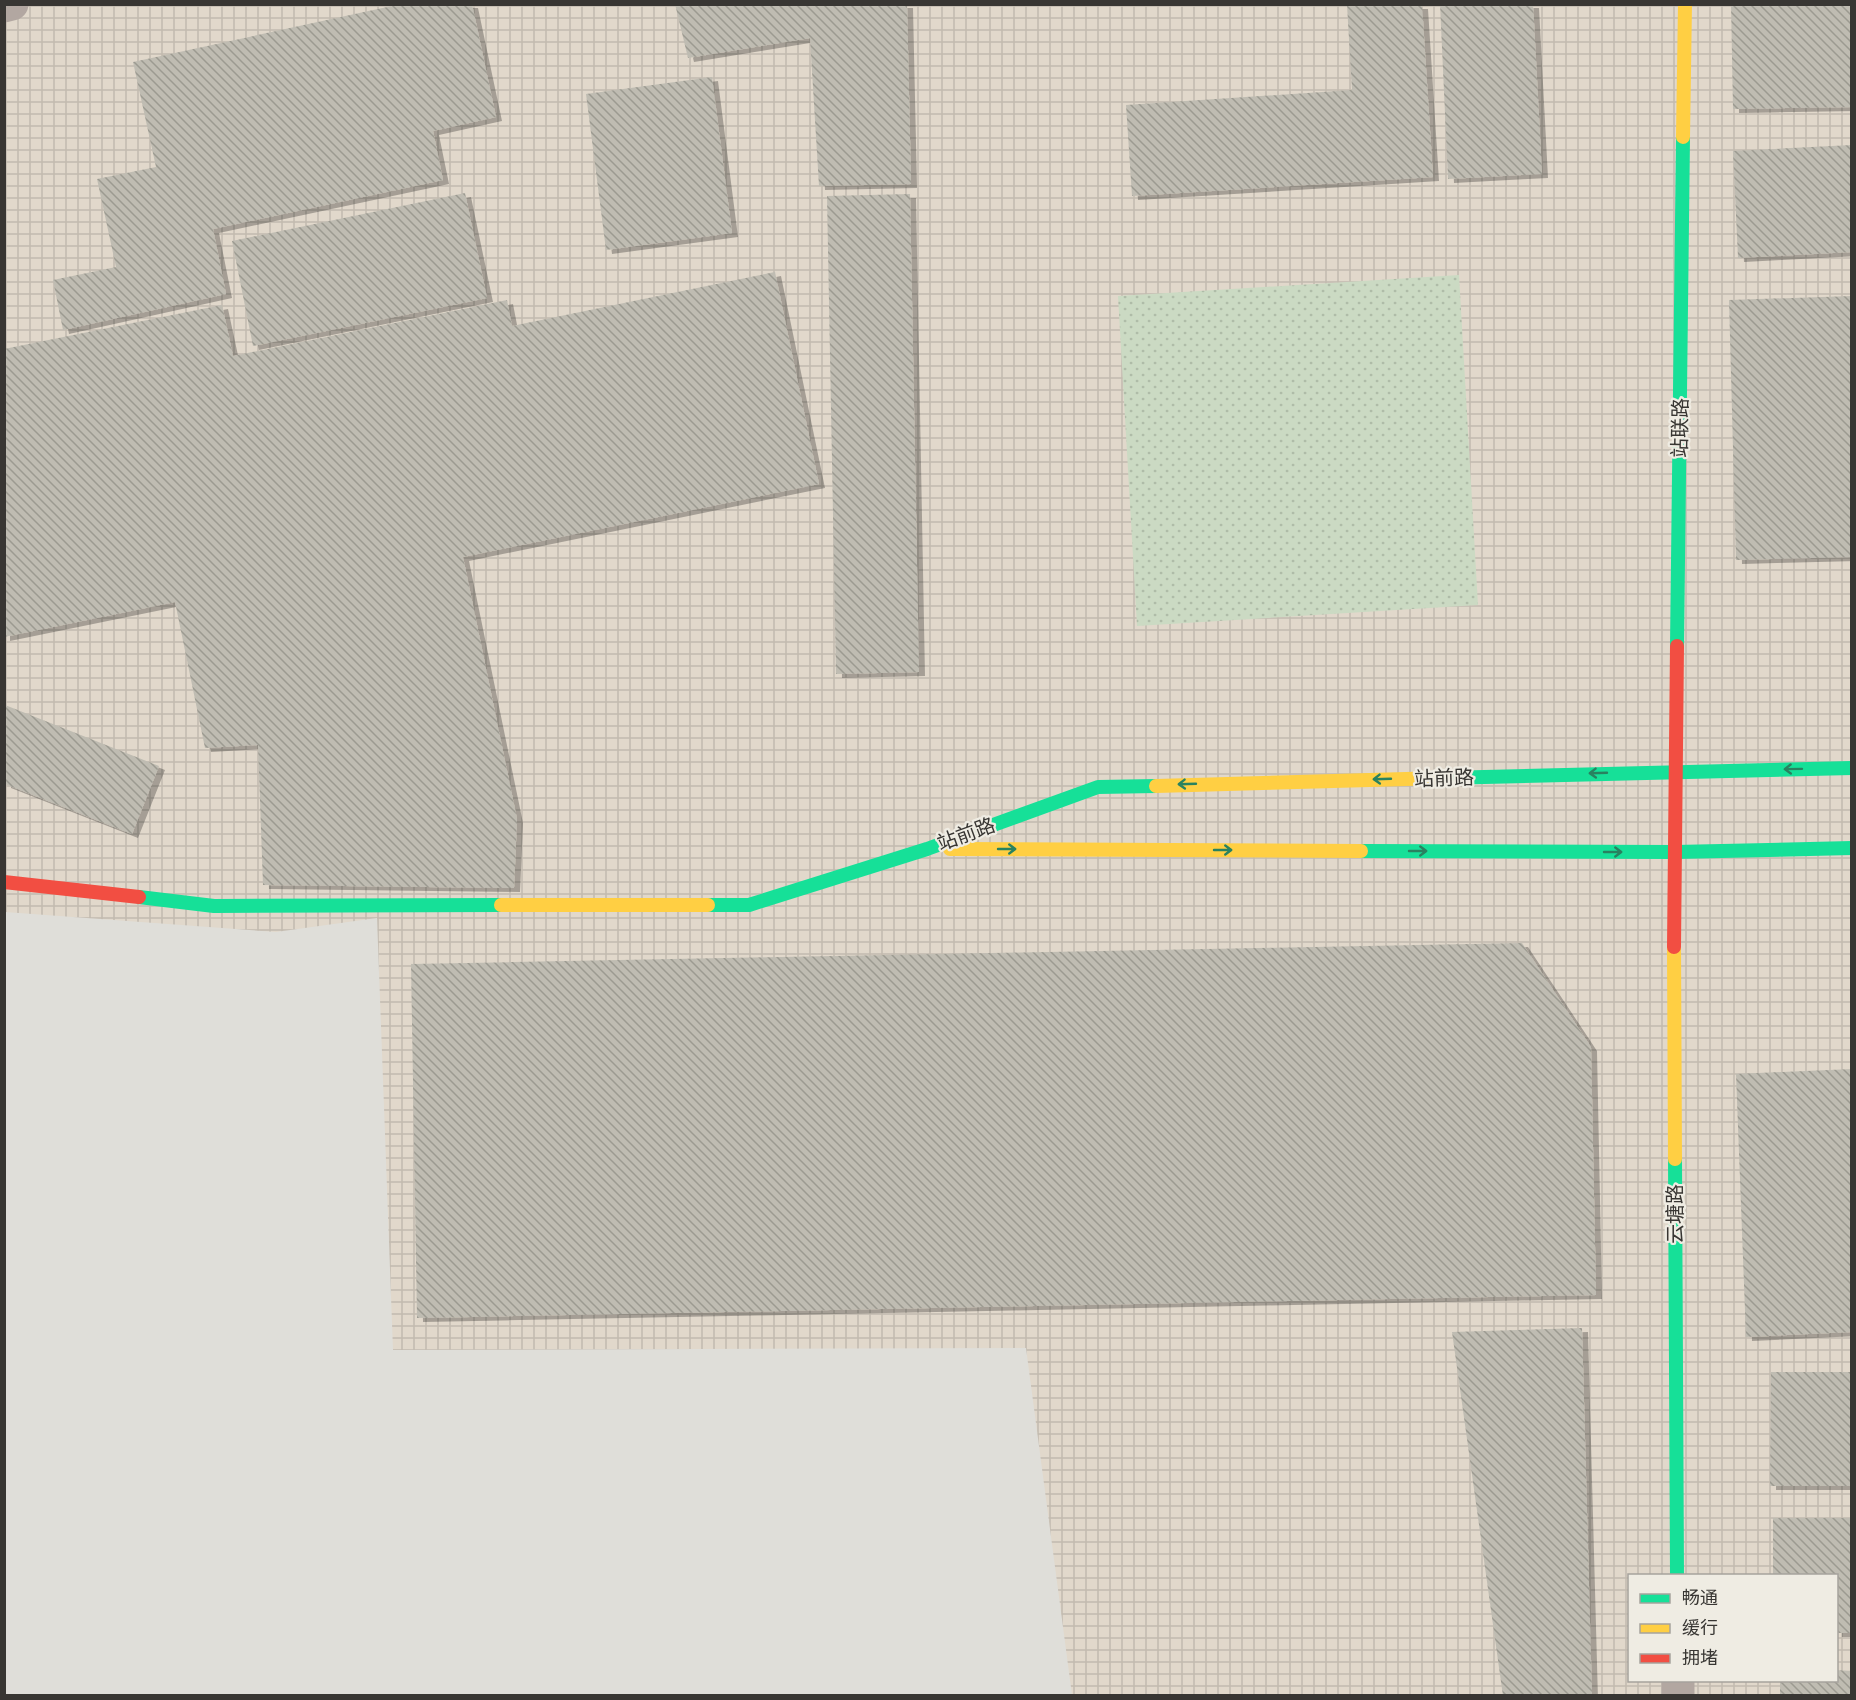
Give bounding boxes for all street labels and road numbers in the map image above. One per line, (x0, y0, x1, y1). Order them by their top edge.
street label: 站联路 (1667, 398, 1693, 458)
street label: 站前路 (1414, 765, 1474, 791)
street label: 站前路 (934, 812, 998, 856)
street label: 云塘路 (1663, 1184, 1687, 1244)

